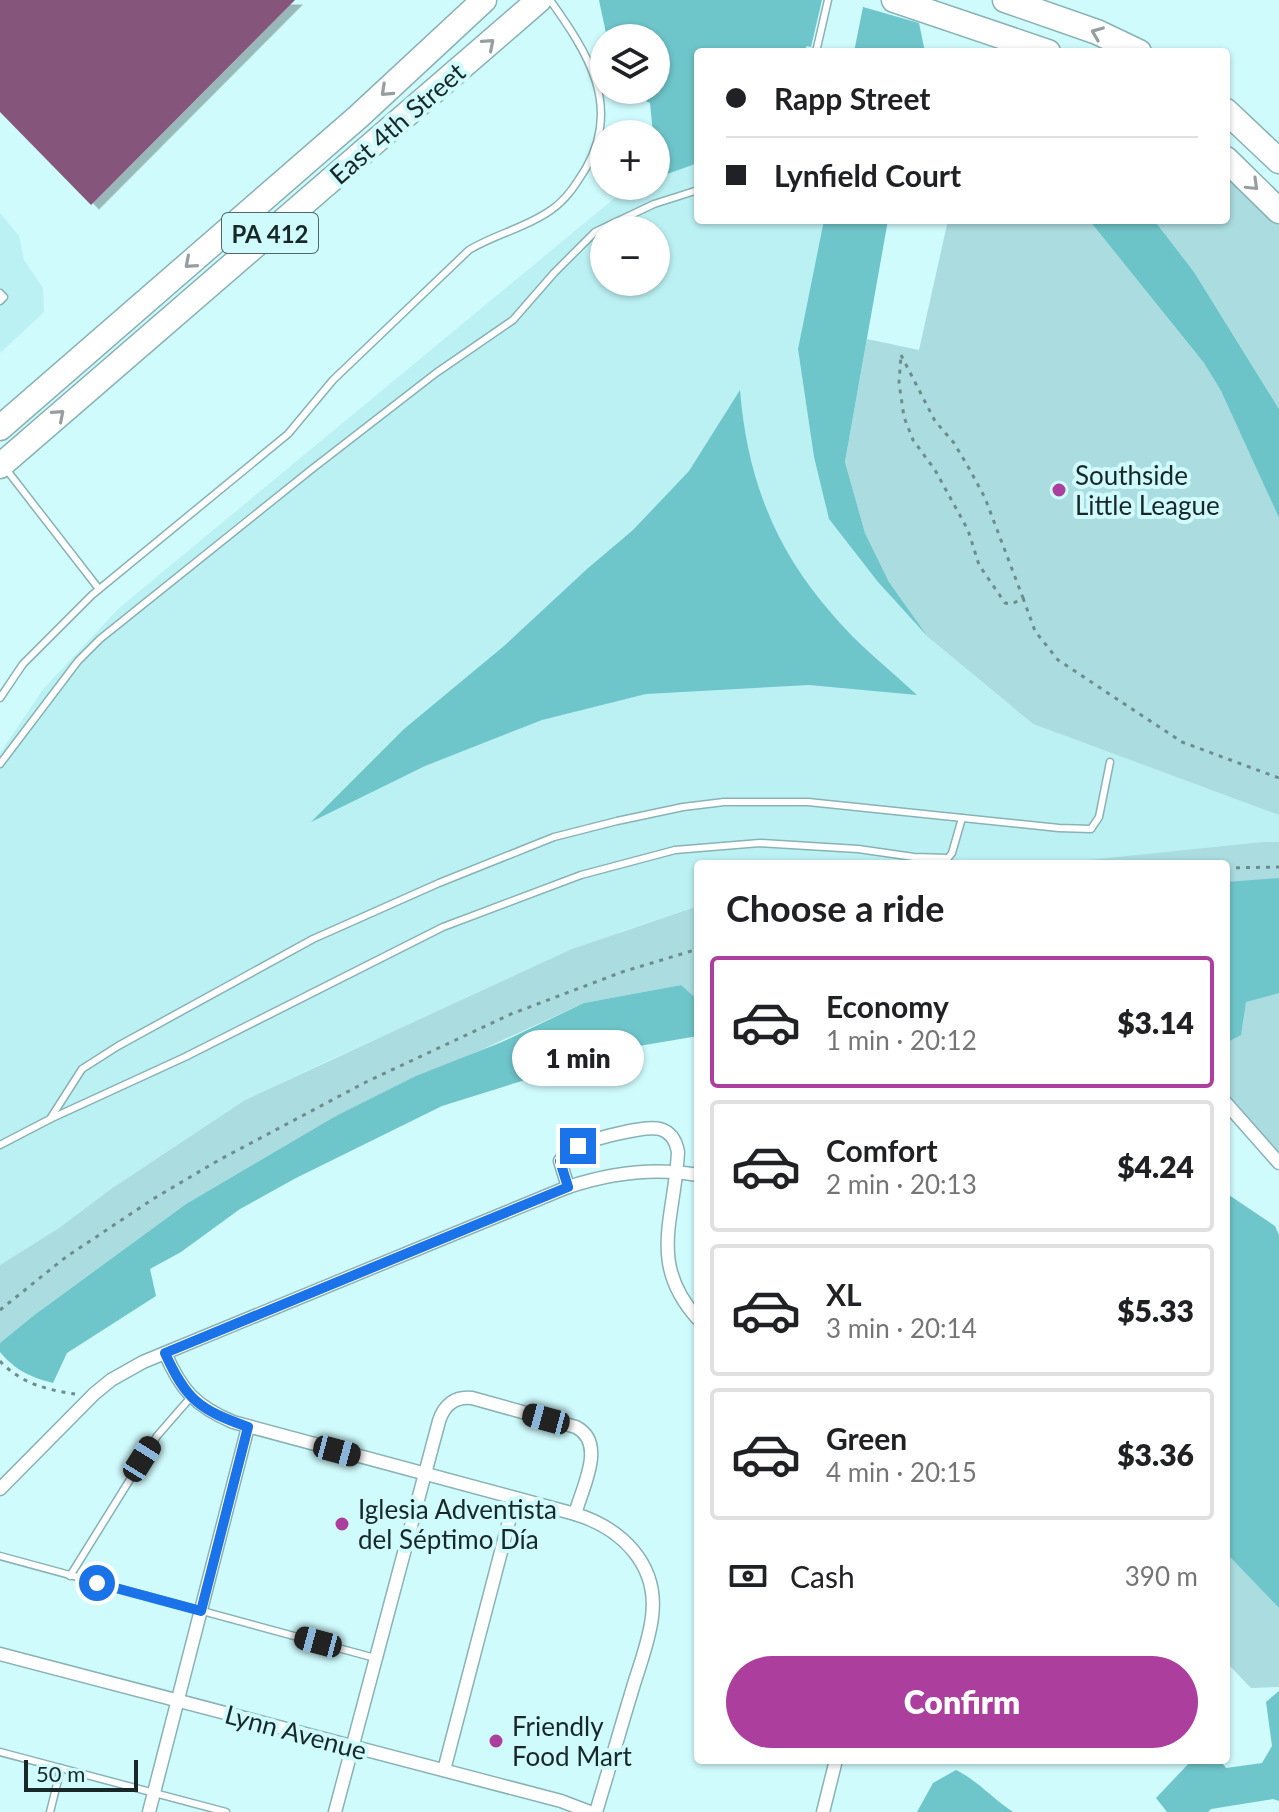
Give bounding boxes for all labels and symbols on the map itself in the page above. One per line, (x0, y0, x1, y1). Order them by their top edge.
one-way arrow (1091, 26, 1105, 43)
one-way arrow (479, 39, 494, 53)
street label: East 4th Street (323, 55, 472, 191)
one-way arrow (380, 82, 395, 96)
one-way arrow (1243, 176, 1258, 190)
road number: PA 412 (222, 213, 318, 253)
one-way arrow (185, 253, 200, 268)
one-way arrow (50, 410, 64, 425)
place label: Southside Little League (1075, 459, 1220, 521)
marker: Southside Little League (1050, 481, 1068, 499)
callout: 1 min (512, 1030, 644, 1086)
route end (560, 1128, 596, 1164)
car (520, 1401, 572, 1437)
car (119, 1432, 165, 1486)
car (311, 1433, 363, 1469)
place label: Iglesia Adventista del Séptimo Día (358, 1493, 557, 1555)
marker: Iglesia Adventista del Séptimo Día (333, 1515, 351, 1533)
route start (79, 1565, 115, 1601)
car (292, 1624, 344, 1660)
street label: Lynn Avenue (222, 1698, 370, 1766)
place label: Friendly Food Mart (512, 1710, 632, 1772)
marker: Friendly Food Mart (487, 1732, 505, 1750)
scale bar (24, 1756, 138, 1792)

